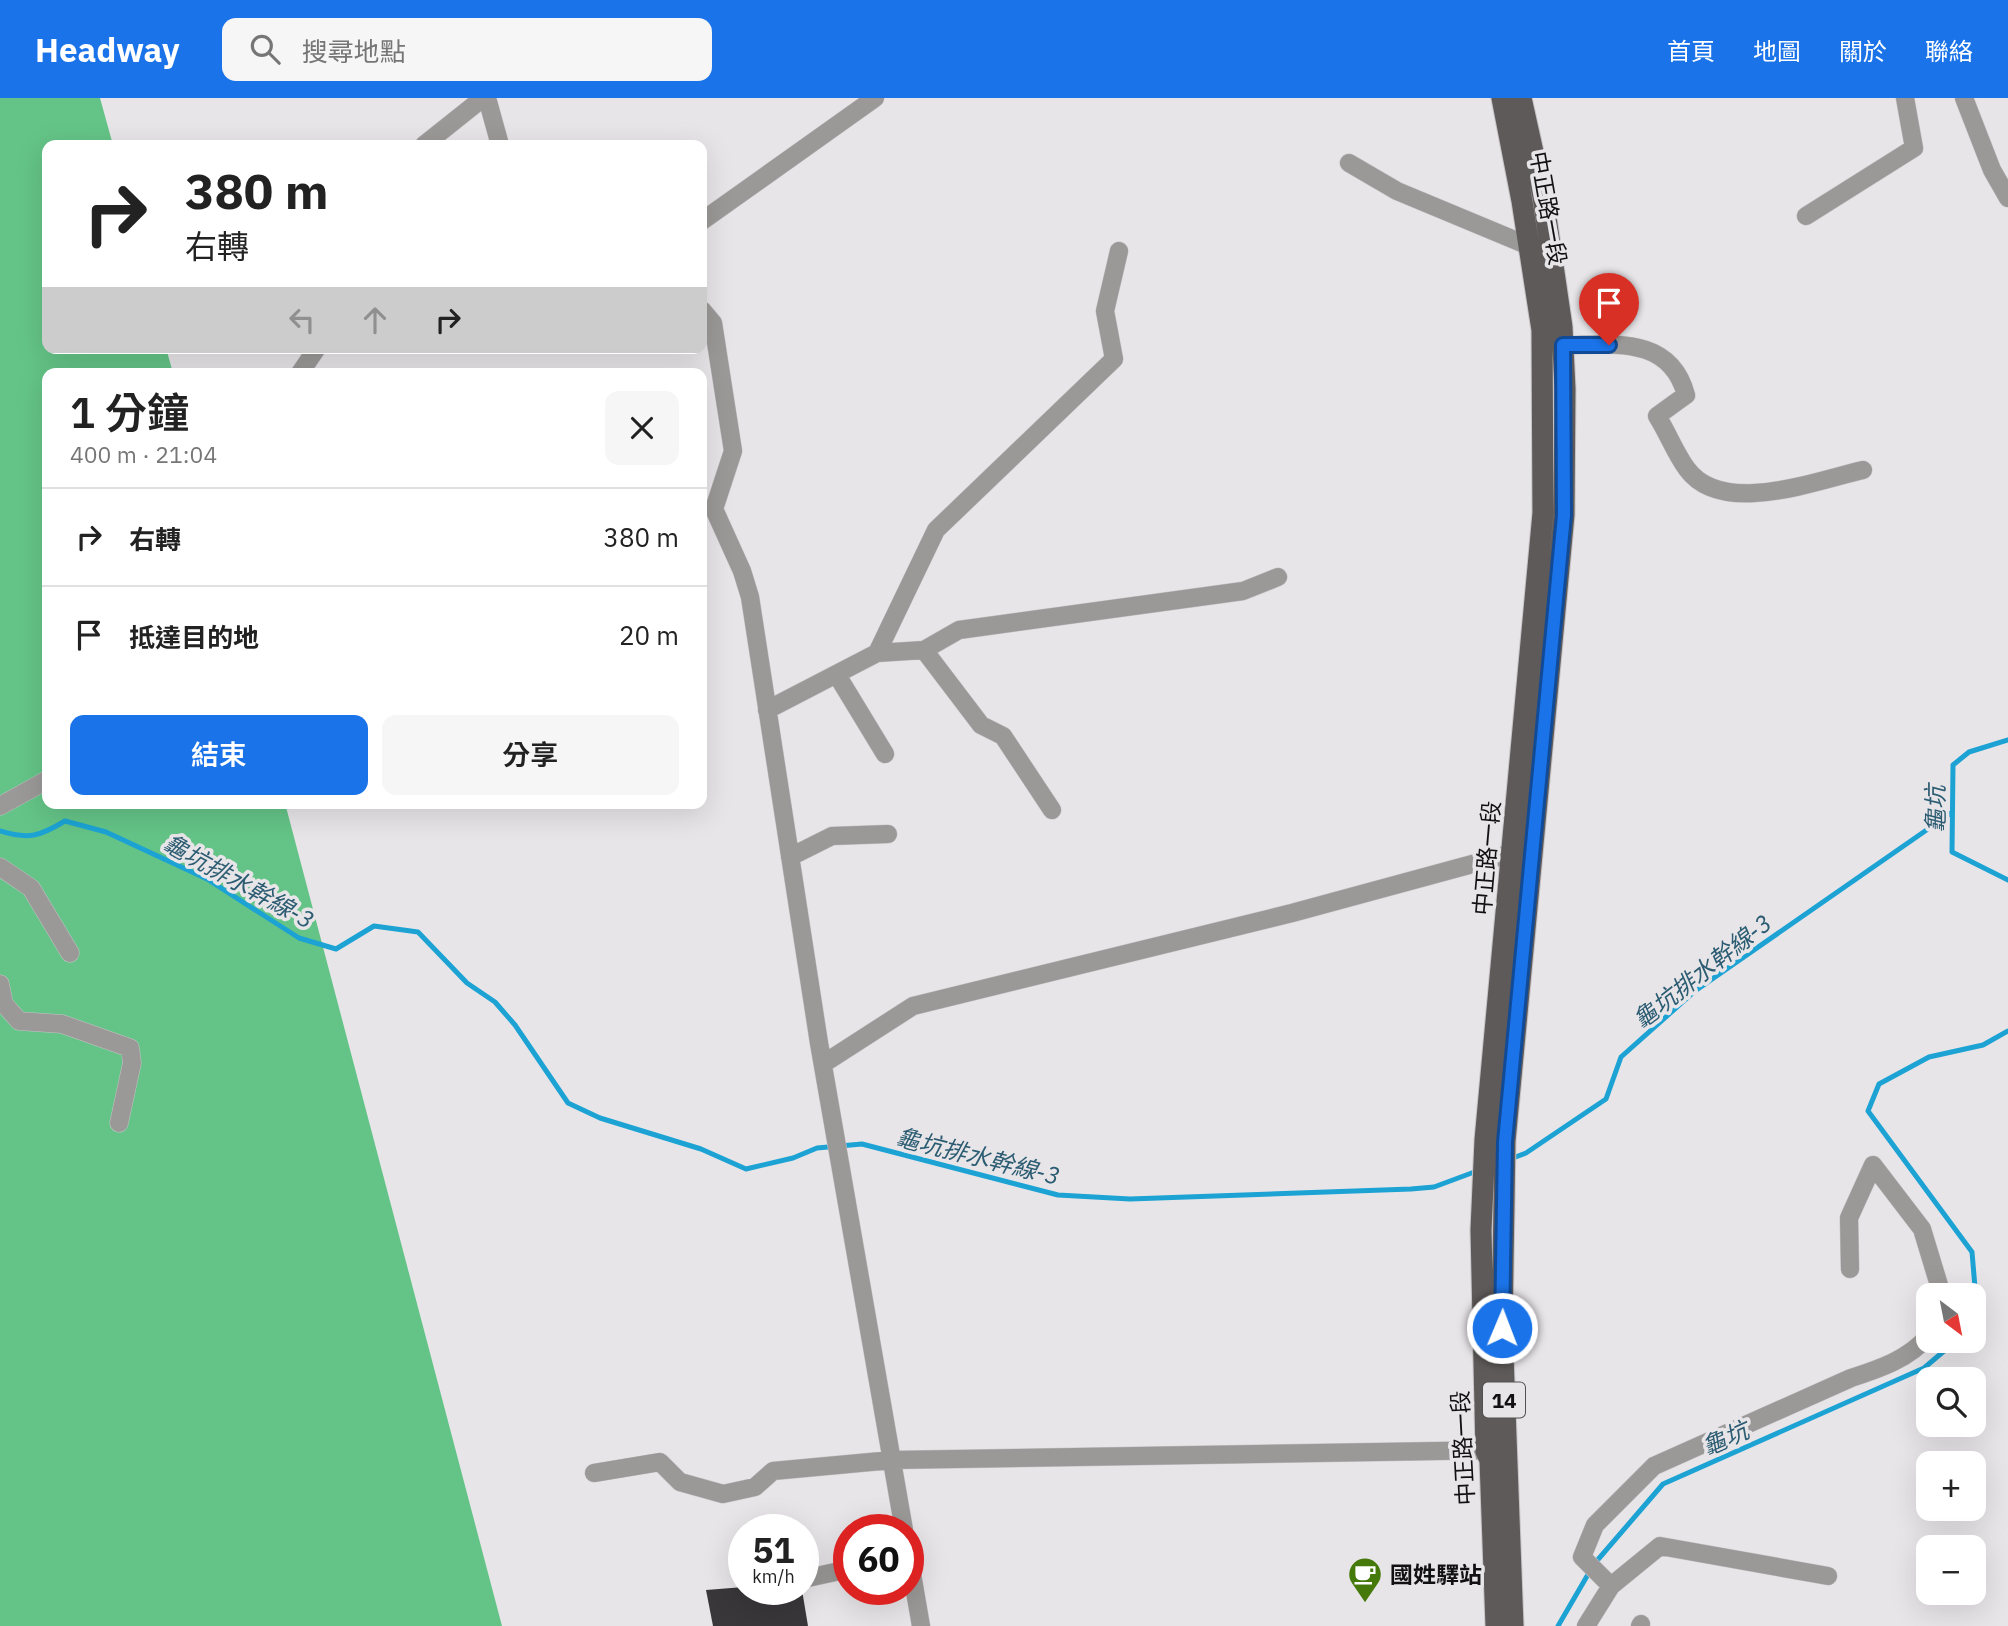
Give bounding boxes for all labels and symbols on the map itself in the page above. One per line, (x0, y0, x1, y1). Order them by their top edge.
street label: 中正路一段 (1524, 149, 1574, 267)
pin (1579, 273, 1639, 345)
water label: 龜坑 (1919, 782, 1951, 833)
street label: 中正路一段 (1466, 799, 1506, 917)
water label: 龜坑排水幹線-3 (158, 826, 320, 936)
water label: 龜坑排水幹線-3 (1626, 907, 1778, 1035)
water label: 龜坑排水幹線-3 (893, 1120, 1063, 1192)
north arrow (1916, 1283, 1986, 1353)
position arrow (1465, 1291, 1539, 1365)
road number: 14 (1483, 1382, 1525, 1418)
street label: 中正路一段 (1444, 1390, 1480, 1506)
water label: 龜坑 (1697, 1412, 1756, 1462)
speed limit sign: 60 (833, 1514, 924, 1605)
cafe icon: 國姓驛站 (1346, 1555, 1384, 1604)
place label: 國姓驛站 (1390, 1559, 1482, 1589)

